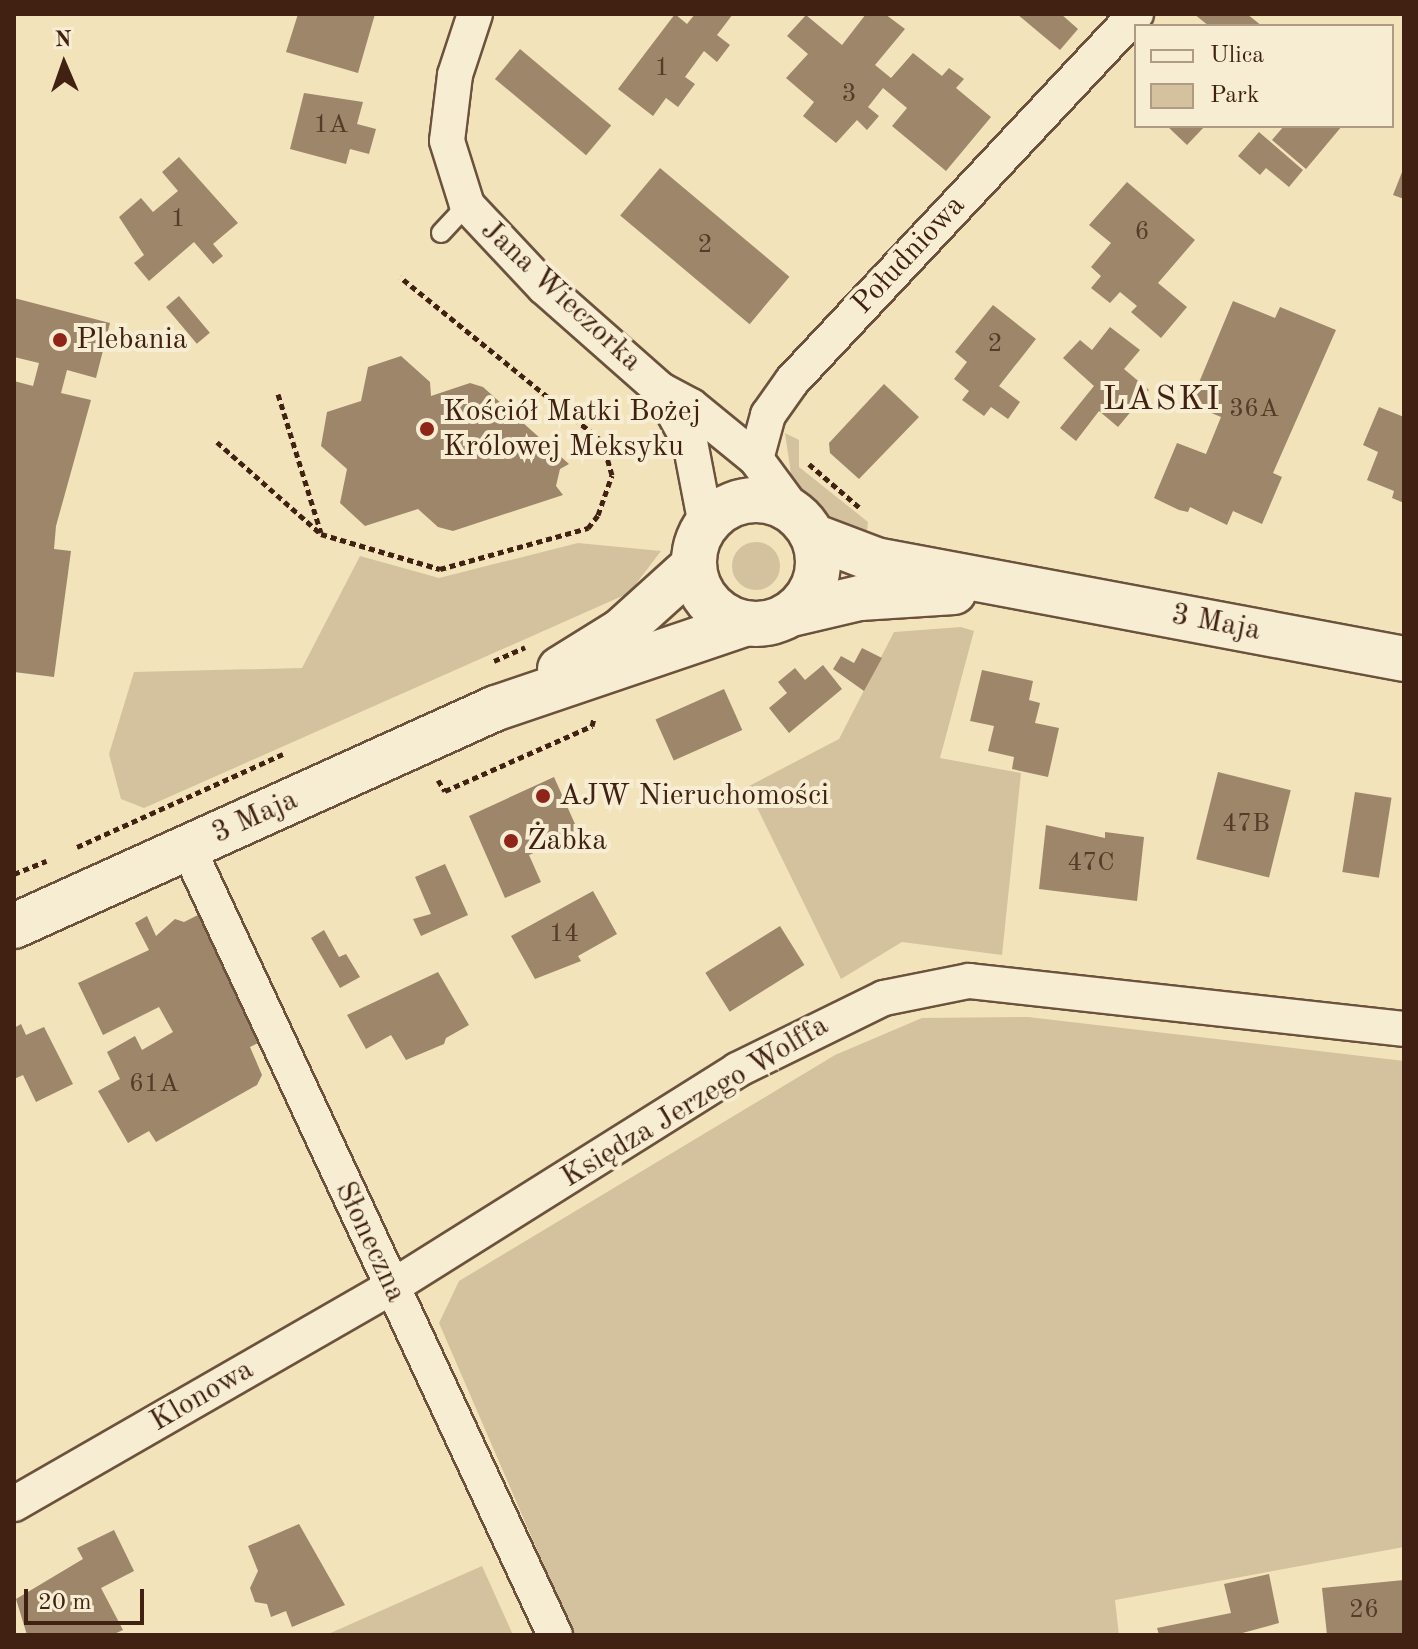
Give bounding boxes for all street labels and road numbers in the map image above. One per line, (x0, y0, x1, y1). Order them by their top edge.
street label: Południowa (845, 188, 973, 322)
street label: Jana Wieczorka (473, 212, 649, 380)
street label: 3 Maja (1168, 597, 1264, 649)
street label: 3 Maja (206, 782, 304, 852)
street label: Księdza Jerzego Wolffa (555, 1008, 835, 1196)
street label: Słoneczna (326, 1176, 414, 1308)
street label: Klonowa (144, 1352, 260, 1440)

